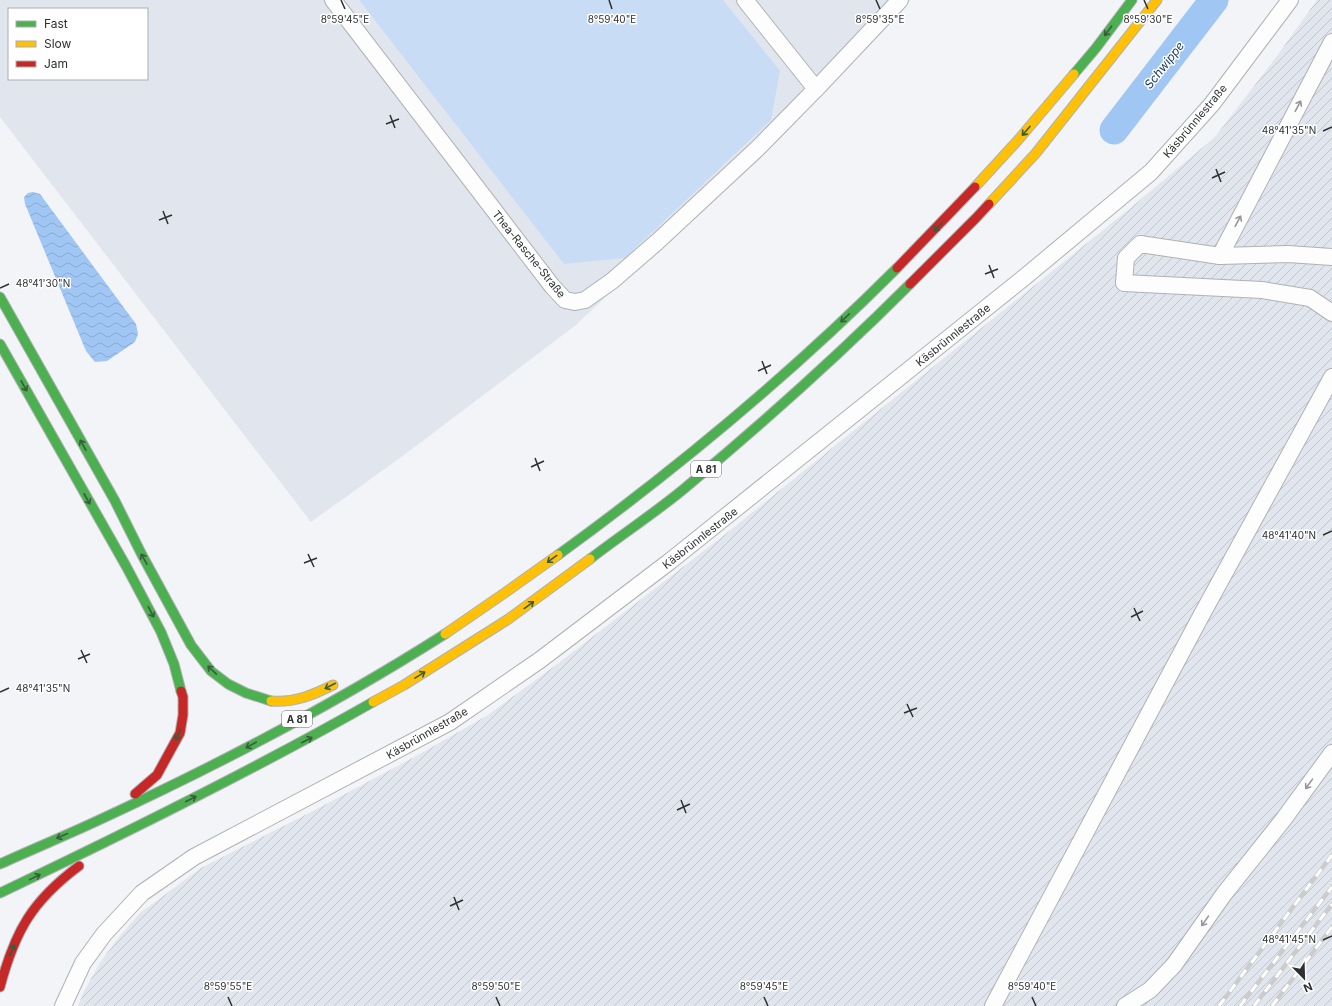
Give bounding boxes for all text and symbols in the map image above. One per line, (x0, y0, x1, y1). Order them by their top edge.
legend (8, 8, 148, 80)
text: 8°59'45"E (321, 13, 369, 25)
text: 8°59'40"E (588, 13, 636, 25)
text: 8°59'35"E (856, 13, 904, 25)
text: 8°59'30"E (1123, 13, 1173, 25)
text: Fast (44, 16, 68, 31)
one-way arrow (1104, 26, 1113, 37)
text: Slow (44, 36, 72, 51)
water label: Schwippe (1141, 38, 1187, 92)
text: Jam (44, 56, 68, 71)
street label: Käsbrünnlestraße (1160, 81, 1230, 161)
one-way arrow (1295, 100, 1303, 112)
text: 48°41'35"N (1262, 124, 1316, 136)
one-way arrow (1022, 126, 1031, 136)
street label: Thea-Rasche-Straße (489, 207, 569, 301)
one-way arrow (1235, 215, 1242, 227)
one-way arrow (933, 222, 943, 232)
text: 48°41'30"N (16, 277, 70, 289)
street label: Käsbrünnlestraße (913, 301, 993, 369)
one-way arrow (840, 314, 850, 323)
one-way arrow (20, 379, 28, 391)
one-way arrow (78, 439, 86, 451)
road number: A 81 (691, 461, 721, 477)
one-way arrow (84, 493, 92, 505)
street label: Käsbrünnlestraße (660, 504, 740, 572)
text: 48°41'40"N (1262, 529, 1316, 541)
one-way arrow (140, 554, 148, 566)
one-way arrow (547, 555, 558, 564)
one-way arrow (523, 601, 534, 609)
one-way arrow (147, 606, 155, 618)
one-way arrow (207, 665, 217, 675)
one-way arrow (414, 671, 426, 679)
text: 48°41'35"N (16, 682, 70, 694)
one-way arrow (324, 683, 336, 690)
street label: Käsbrünnlestraße (384, 704, 470, 762)
road number: A 81 (282, 711, 312, 727)
one-way arrow (174, 729, 181, 741)
one-way arrow (301, 735, 313, 743)
one-way arrow (245, 742, 257, 749)
one-way arrow (1305, 779, 1313, 790)
one-way arrow (185, 795, 197, 802)
one-way arrow (57, 833, 69, 840)
one-way arrow (29, 873, 41, 880)
one-way arrow (1201, 916, 1209, 927)
text: 48°41'45"N (1262, 933, 1316, 945)
one-way arrow (8, 945, 16, 957)
north arrow (1284, 958, 1324, 998)
text: N (1301, 979, 1315, 995)
text: 8°59'55"E (204, 980, 252, 992)
text: 8°59'50"E (472, 980, 520, 992)
text: 8°59'45"E (740, 980, 788, 992)
text: 8°59'40"E (1008, 980, 1056, 992)

